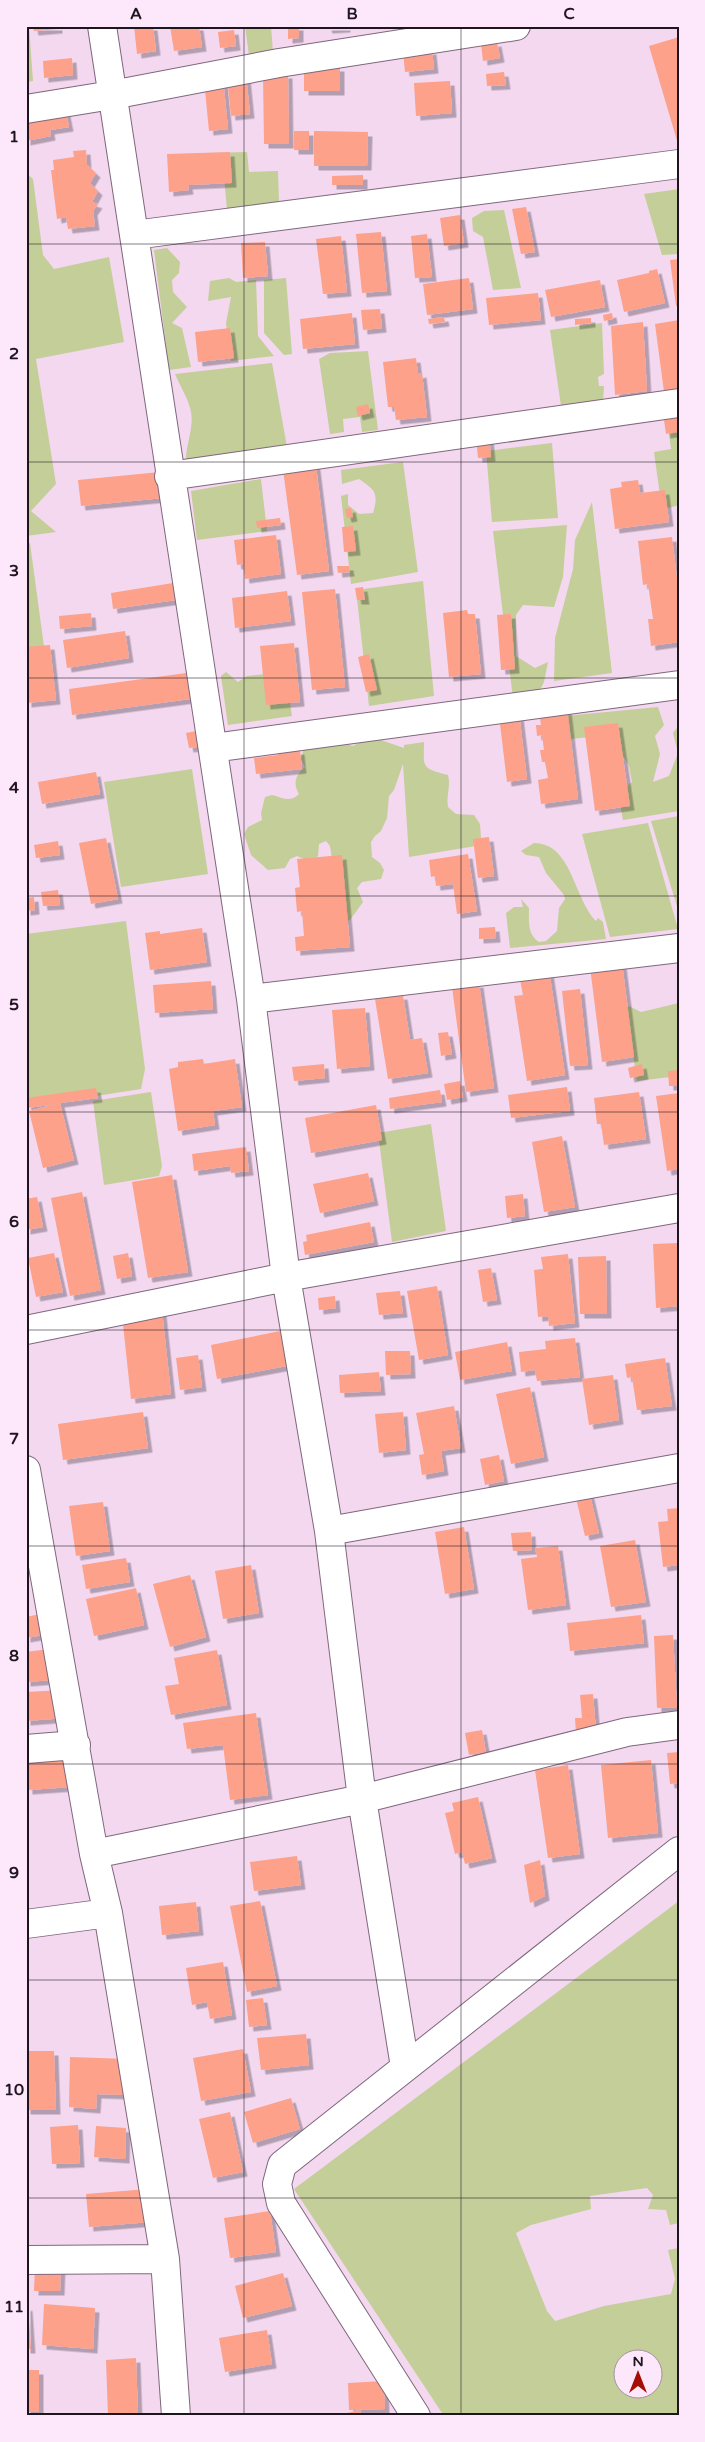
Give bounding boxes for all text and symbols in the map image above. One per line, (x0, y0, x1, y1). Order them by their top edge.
text: A (130, 4, 142, 24)
text: B (346, 4, 358, 24)
text: C (563, 4, 575, 24)
text: 1 (9, 127, 19, 147)
text: 2 (9, 344, 19, 364)
text: 3 (9, 561, 19, 581)
text: 4 (9, 778, 19, 798)
text: 5 (9, 995, 19, 1015)
text: 6 (9, 1212, 19, 1232)
text: 7 (9, 1429, 19, 1449)
text: 8 (9, 1646, 19, 1666)
text: 9 (9, 1863, 19, 1883)
text: 10 (4, 2080, 24, 2100)
text: 11 (4, 2297, 24, 2317)
north arrow (612, 2350, 662, 2400)
text: N (632, 2353, 644, 2370)

